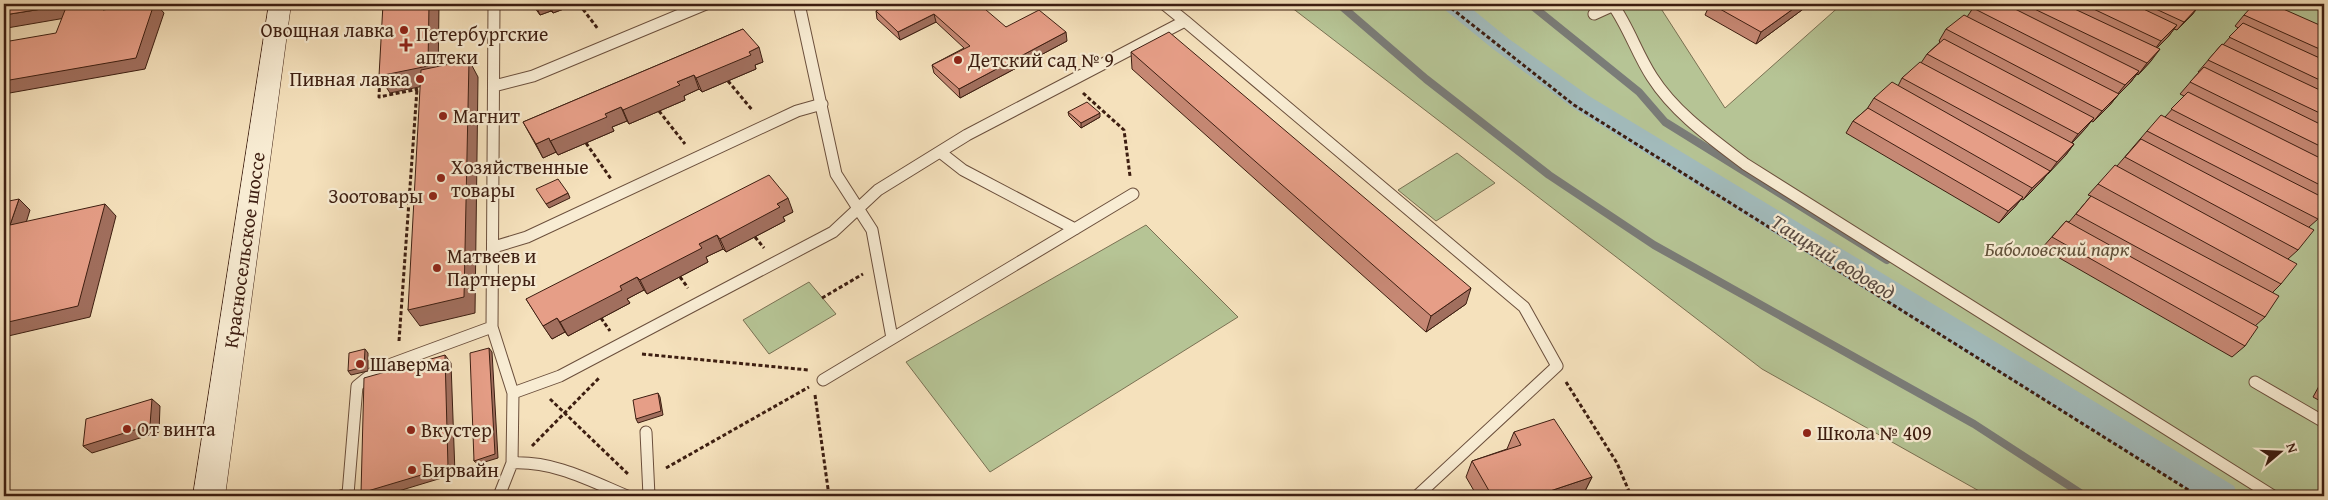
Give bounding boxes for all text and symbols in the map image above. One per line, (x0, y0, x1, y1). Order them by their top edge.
place label: Овощная лавка (261, 15, 394, 44)
place label: Петербургские аптеки (416, 19, 548, 71)
marker: Овощная лавка (398, 24, 410, 36)
marker: Петербургские аптеки (400, 39, 412, 51)
place label: Детский сад № 9 (967, 45, 1114, 74)
marker: Детский сад № 9 (952, 54, 964, 66)
place label: Пивная лавка (290, 64, 410, 93)
marker: Пивная лавка (414, 73, 426, 85)
place label: Магнит (453, 101, 520, 130)
marker: Магнит (437, 110, 449, 122)
street label: Красносельское шоссе (215, 150, 272, 350)
place label: Хозяйственные товары (451, 152, 589, 204)
marker: Хозяйственные товары (435, 172, 447, 184)
place label: Зоотовары (328, 181, 423, 210)
marker: Зоотовары (427, 190, 439, 202)
water label: Таицкий водовод (1765, 206, 1901, 307)
park label: Баболовский парк (1984, 234, 2130, 263)
place label: Матвеев и Партнеры (447, 241, 537, 293)
marker: Матвеев и Партнеры (431, 262, 443, 274)
place label: Шаверма (370, 349, 450, 378)
marker: Шаверма (354, 358, 366, 370)
place label: От винта (137, 414, 216, 443)
place label: Вкустер (421, 415, 492, 444)
place label: Школа № 409 (1817, 418, 1932, 447)
marker: От винта (121, 423, 133, 435)
marker: Вкустер (405, 424, 417, 436)
marker: Школа № 409 (1801, 427, 1813, 439)
north arrow (2256, 428, 2306, 478)
text: N (2281, 440, 2303, 456)
place label: Бирвайн (422, 455, 499, 484)
marker: Бирвайн (406, 464, 418, 476)

